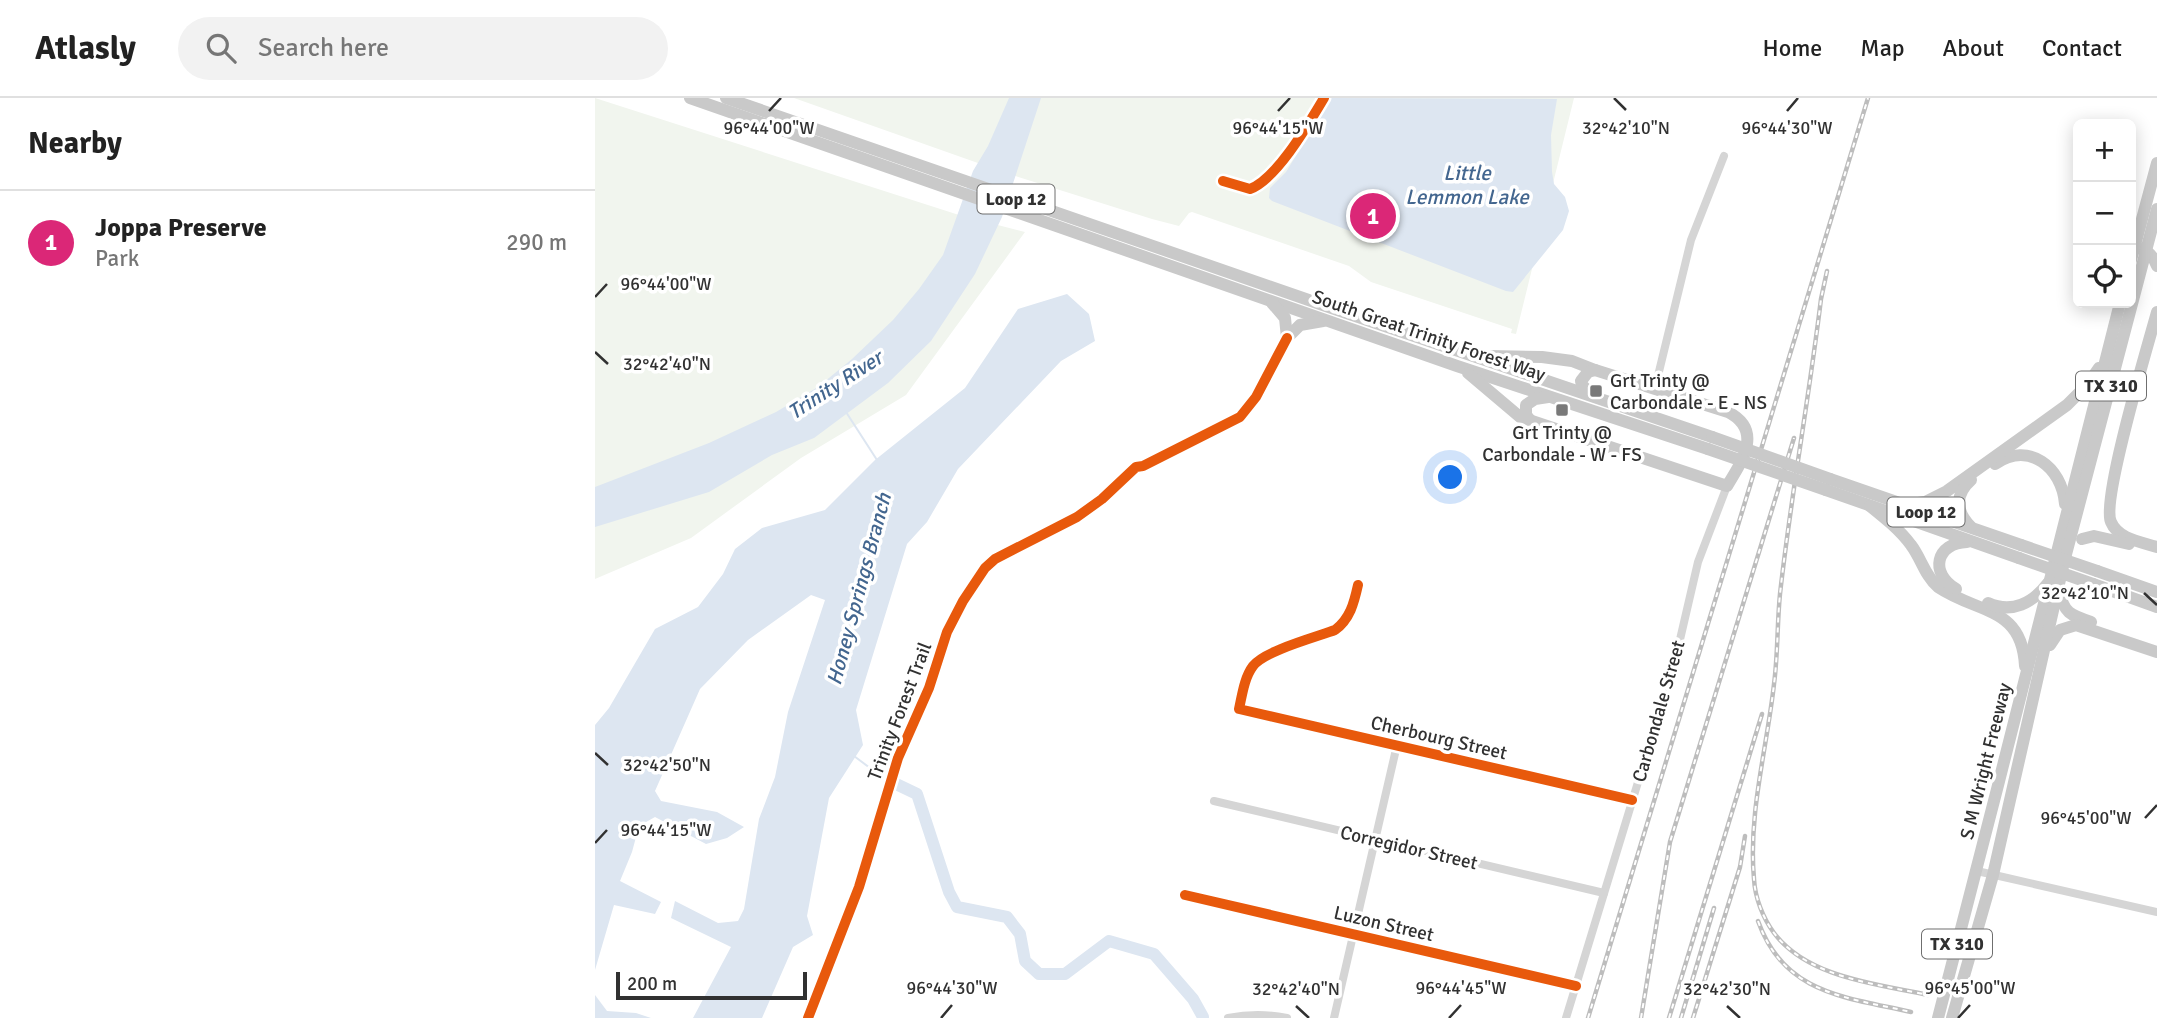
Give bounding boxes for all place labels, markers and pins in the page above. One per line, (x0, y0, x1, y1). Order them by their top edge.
pin: 1 (1350, 190, 1396, 242)
place label: Grt Trinty @ Carbondale - E - NS (1610, 369, 1767, 415)
marker: Grt Trinty @ Carbondale - E - NS (1588, 383, 1604, 399)
marker: Grt Trinty @ Carbondale - W - FS (1554, 402, 1570, 418)
place label: Grt Trinty @ Carbondale - W - FS (1482, 421, 1642, 467)

